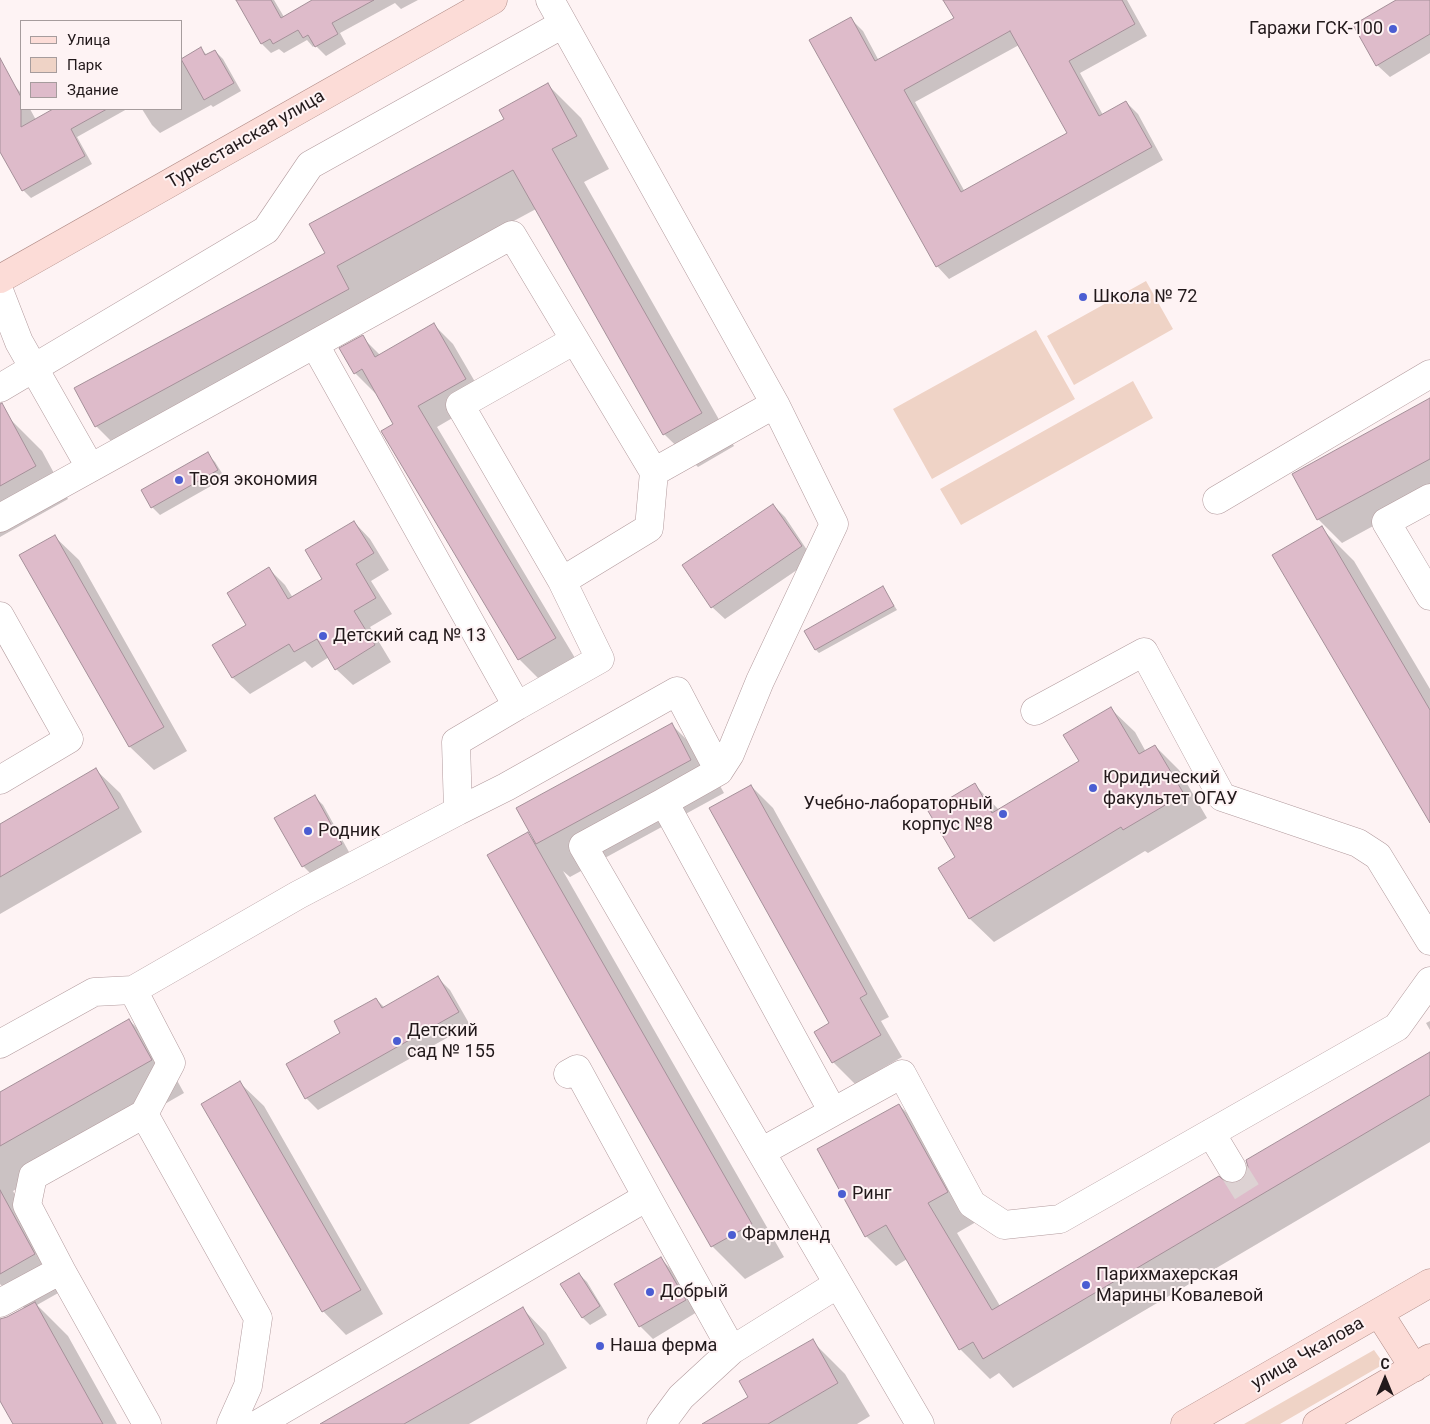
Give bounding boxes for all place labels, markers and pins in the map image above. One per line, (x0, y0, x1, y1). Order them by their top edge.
place label: Гаражи ГСК-100 (1249, 18, 1383, 40)
marker: Гаражи ГСК-100 (1387, 23, 1399, 35)
place label: Школа № 72 (1093, 286, 1197, 308)
marker: Школа № 72 (1077, 291, 1089, 303)
place label: Твоя экономия (189, 469, 318, 491)
marker: Твоя экономия (173, 474, 185, 486)
place label: Детский сад № 13 (333, 625, 486, 647)
marker: Детский сад № 13 (317, 630, 329, 642)
place label: Юридический факультет ОГАУ (1103, 767, 1238, 810)
marker: Юридический факультет ОГАУ (1087, 782, 1099, 794)
place label: Учебно-лабораторный корпус №8 (804, 793, 993, 836)
marker: Учебно-лабораторный корпус №8 (997, 808, 1009, 820)
place label: Родник (318, 820, 380, 842)
marker: Родник (302, 825, 314, 837)
place label: Детский сад № 155 (407, 1020, 495, 1062)
marker: Детский сад № 155 (391, 1035, 403, 1047)
place label: Ринг (852, 1183, 892, 1205)
marker: Ринг (836, 1188, 848, 1200)
place label: Фармленд (742, 1224, 830, 1246)
marker: Фармленд (726, 1229, 738, 1241)
place label: Парихмахерская Марины Ковалевой (1096, 1264, 1263, 1306)
marker: Парихмахерская Марины Ковалевой (1080, 1279, 1092, 1291)
place label: Добрый (660, 1281, 728, 1303)
marker: Добрый (644, 1286, 656, 1298)
place label: Наша ферма (610, 1335, 717, 1357)
marker: Наша ферма (594, 1340, 606, 1352)

